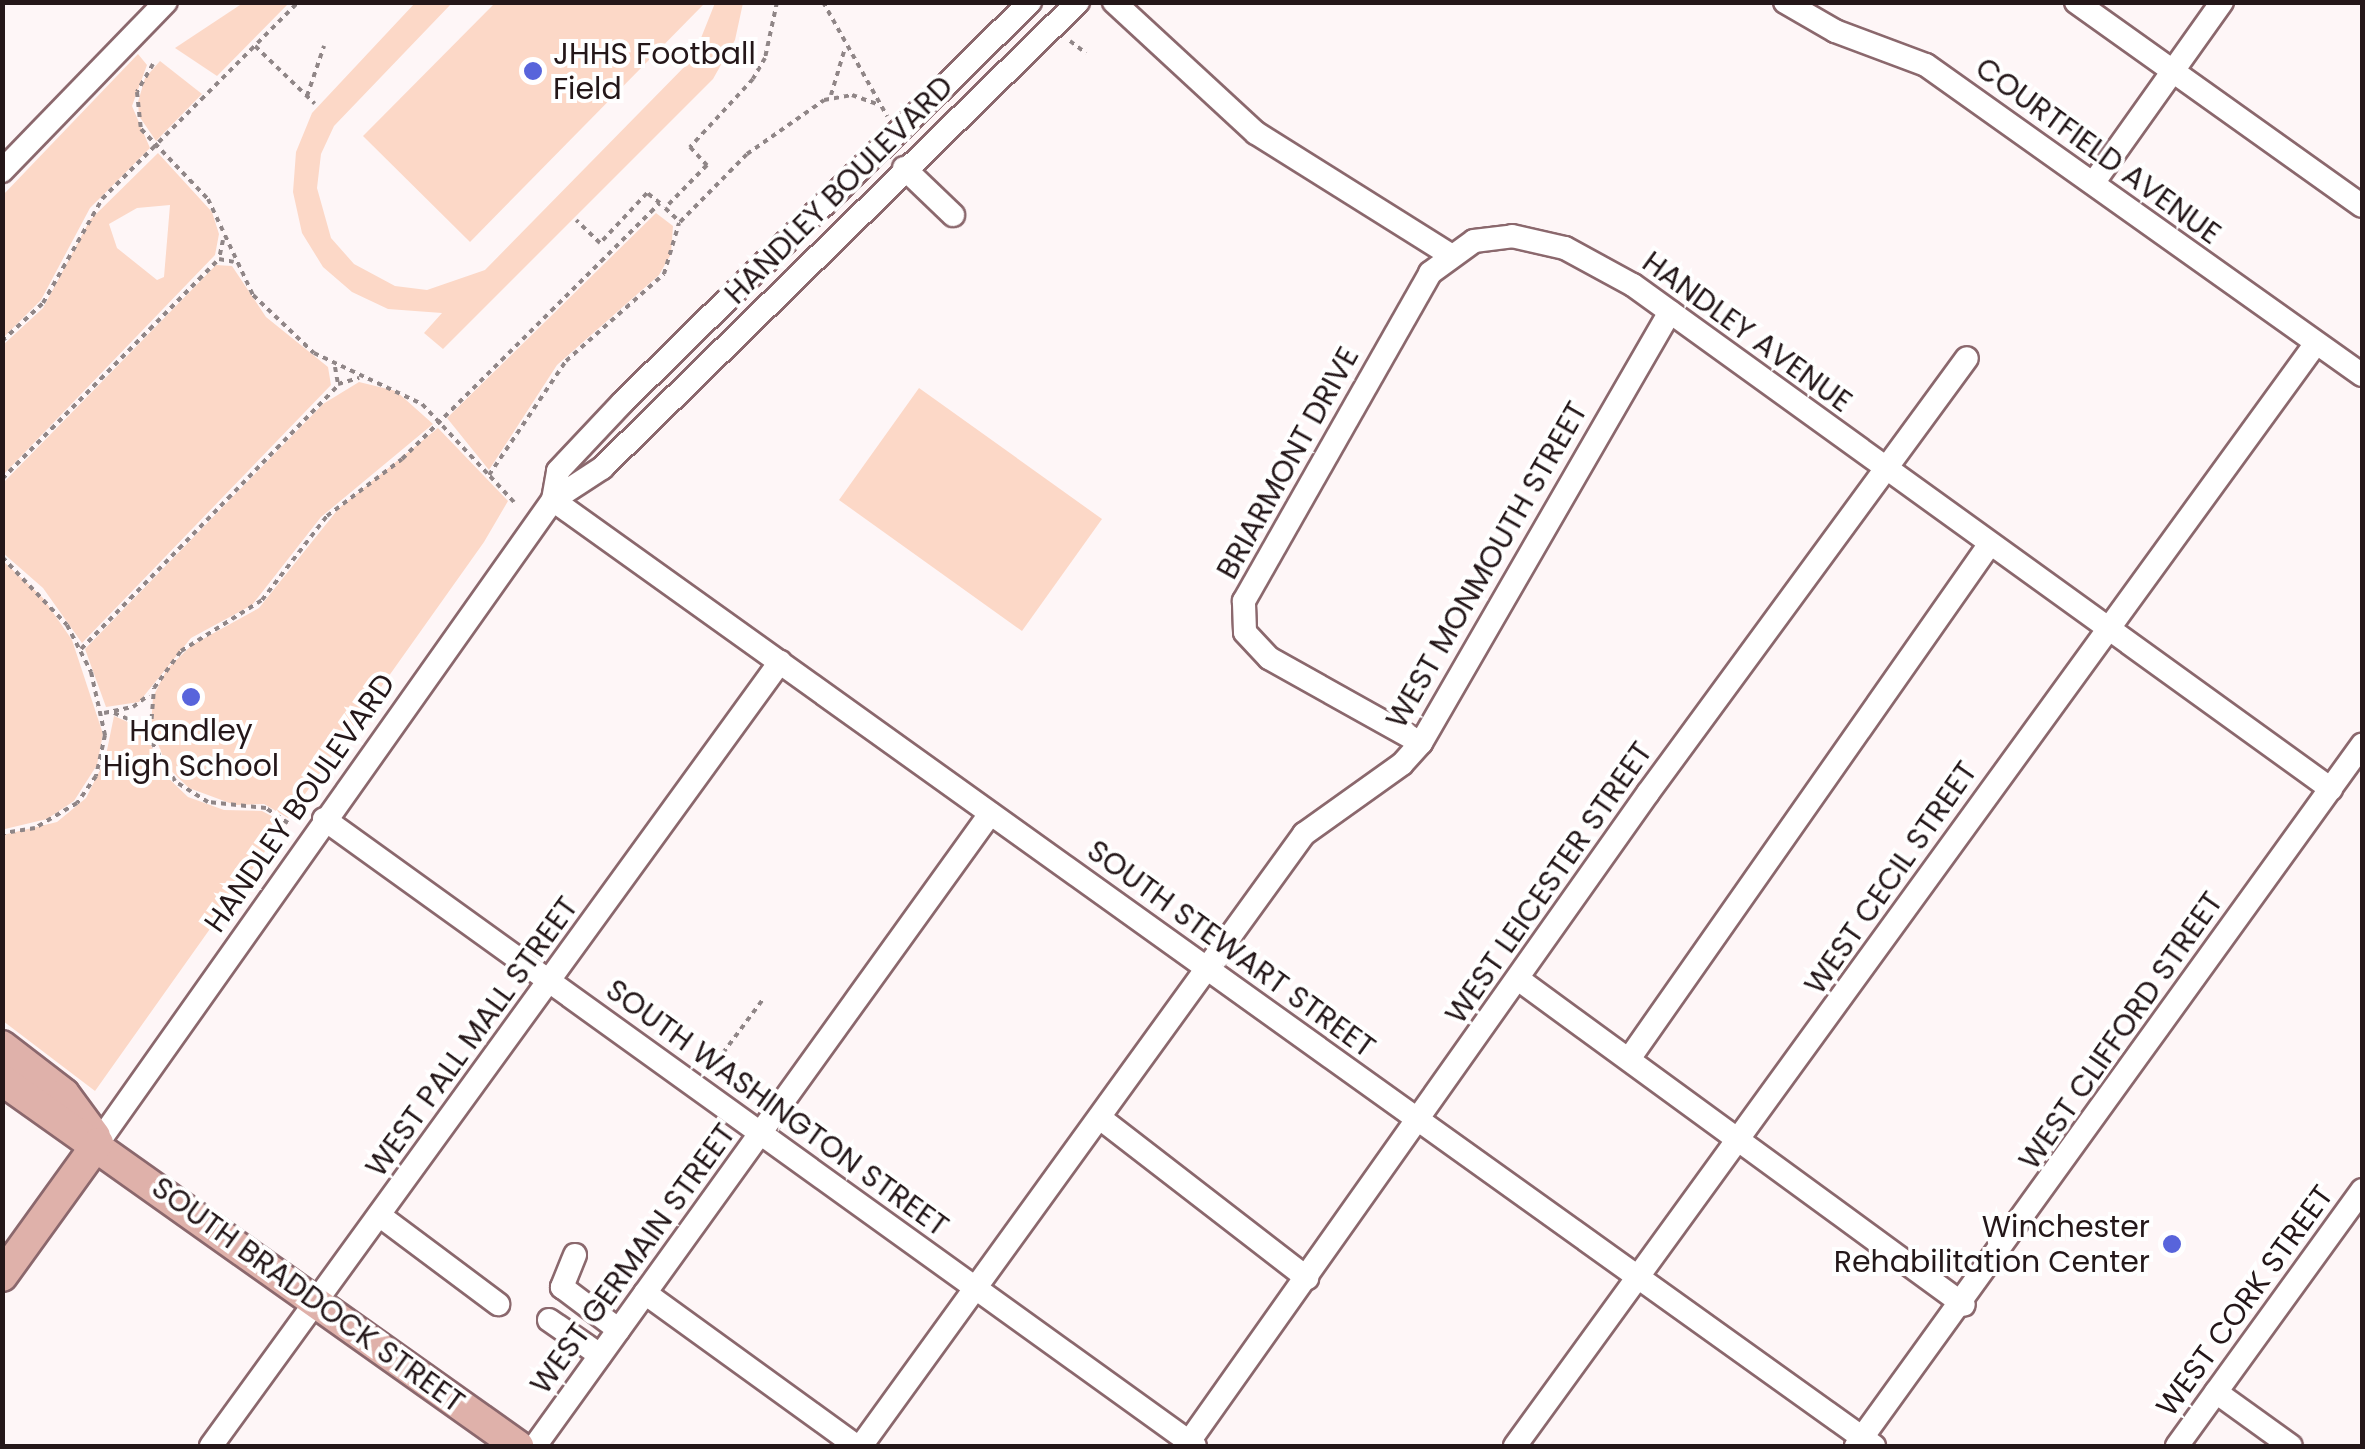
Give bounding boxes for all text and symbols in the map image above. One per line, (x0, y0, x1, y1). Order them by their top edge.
place label: JHHS Football Field (553, 36, 756, 106)
street label: COURTFIELD AVENUE (1968, 50, 2228, 252)
marker: JHHS Football Field (522, 60, 544, 82)
street label: HANDLEY BOULEVARD (717, 68, 961, 312)
street label: HANDLEY AVENUE (1635, 244, 1859, 420)
street label: BRIARMONT DRIVE (1209, 341, 1367, 585)
street label: WEST MONMOUTH STREET (1379, 395, 1595, 735)
street label: HANDLEY BOULEVARD (197, 667, 403, 939)
marker: Handley High School (180, 686, 202, 708)
place label: Handley High School (103, 713, 279, 784)
street label: WEST LEICESTER STREET (1438, 735, 1660, 1031)
street label: WEST CECIL STREET (1797, 755, 1985, 1001)
street label: SOUTH STEWART STREET (1080, 833, 1382, 1065)
street label: WEST CLIFFORD STREET (2012, 885, 2230, 1177)
street label: WEST PALL MALL STREET (358, 890, 586, 1184)
street label: SOUTH WASHINGTON STREET (599, 972, 955, 1244)
street label: WEST GERMAIN STREET (523, 1117, 743, 1401)
street label: SOUTH BRADDOCK STREET (145, 1169, 471, 1421)
street label: WEST CORK STREET (2149, 1179, 2341, 1423)
place label: Winchester Rehabilitation Center (1834, 1209, 2150, 1280)
marker: Winchester Rehabilitation Center (2159, 1231, 2185, 1257)

